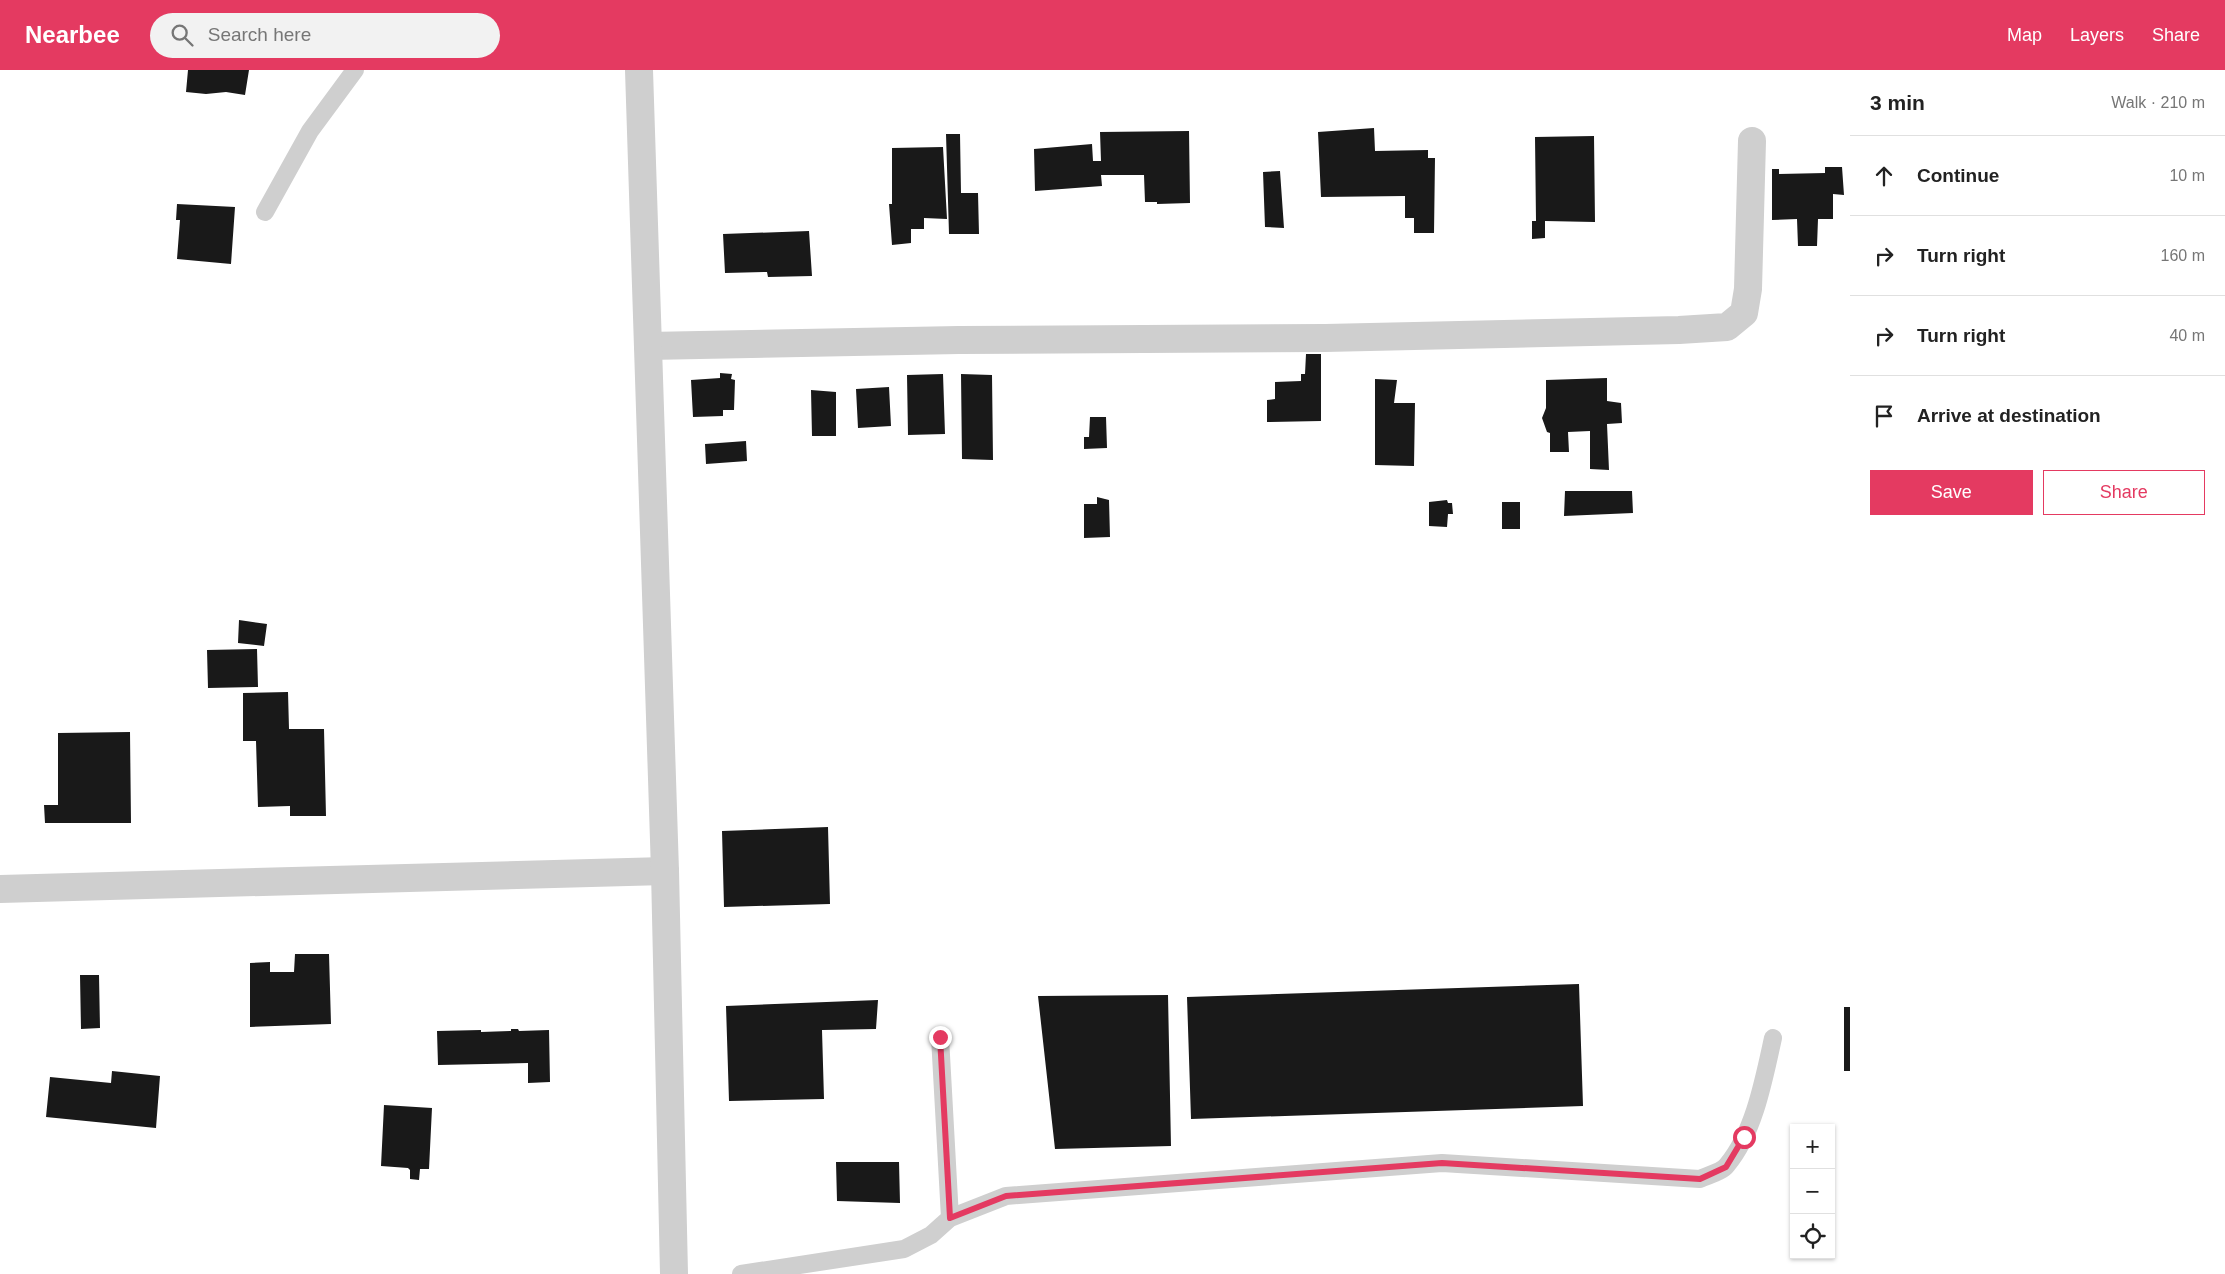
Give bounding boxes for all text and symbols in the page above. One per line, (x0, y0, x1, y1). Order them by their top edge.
search box (150, 13, 500, 58)
text: Nearbee (25, 21, 120, 48)
icon: search (168, 21, 196, 49)
text: Search here (208, 24, 311, 45)
text: Map (2007, 25, 2042, 45)
text: Layers (2070, 25, 2124, 45)
text: Share (2152, 25, 2200, 45)
text: 3 min (1870, 91, 1925, 114)
text: Walk · 210 m (2111, 94, 2205, 111)
icon: ahead (1870, 162, 1898, 190)
text: Continue (1917, 165, 1999, 186)
text: 10 m (2169, 167, 2205, 184)
icon: right (1870, 242, 1898, 270)
text: Turn right (1917, 245, 2005, 266)
text: 160 m (2161, 247, 2205, 264)
icon: right (1870, 322, 1898, 350)
text: Turn right (1917, 325, 2005, 346)
text: 40 m (2169, 327, 2205, 344)
icon: arrive (1870, 402, 1898, 430)
text: Arrive at destination (1917, 405, 2101, 426)
button: Save (1870, 470, 2033, 515)
button: Share (2043, 470, 2205, 515)
route end (929, 1026, 952, 1049)
map controls (1790, 1124, 1835, 1259)
button: + (1790, 1124, 1835, 1169)
route start (1733, 1126, 1756, 1149)
button: − (1790, 1169, 1835, 1214)
button: locate (1790, 1214, 1835, 1259)

